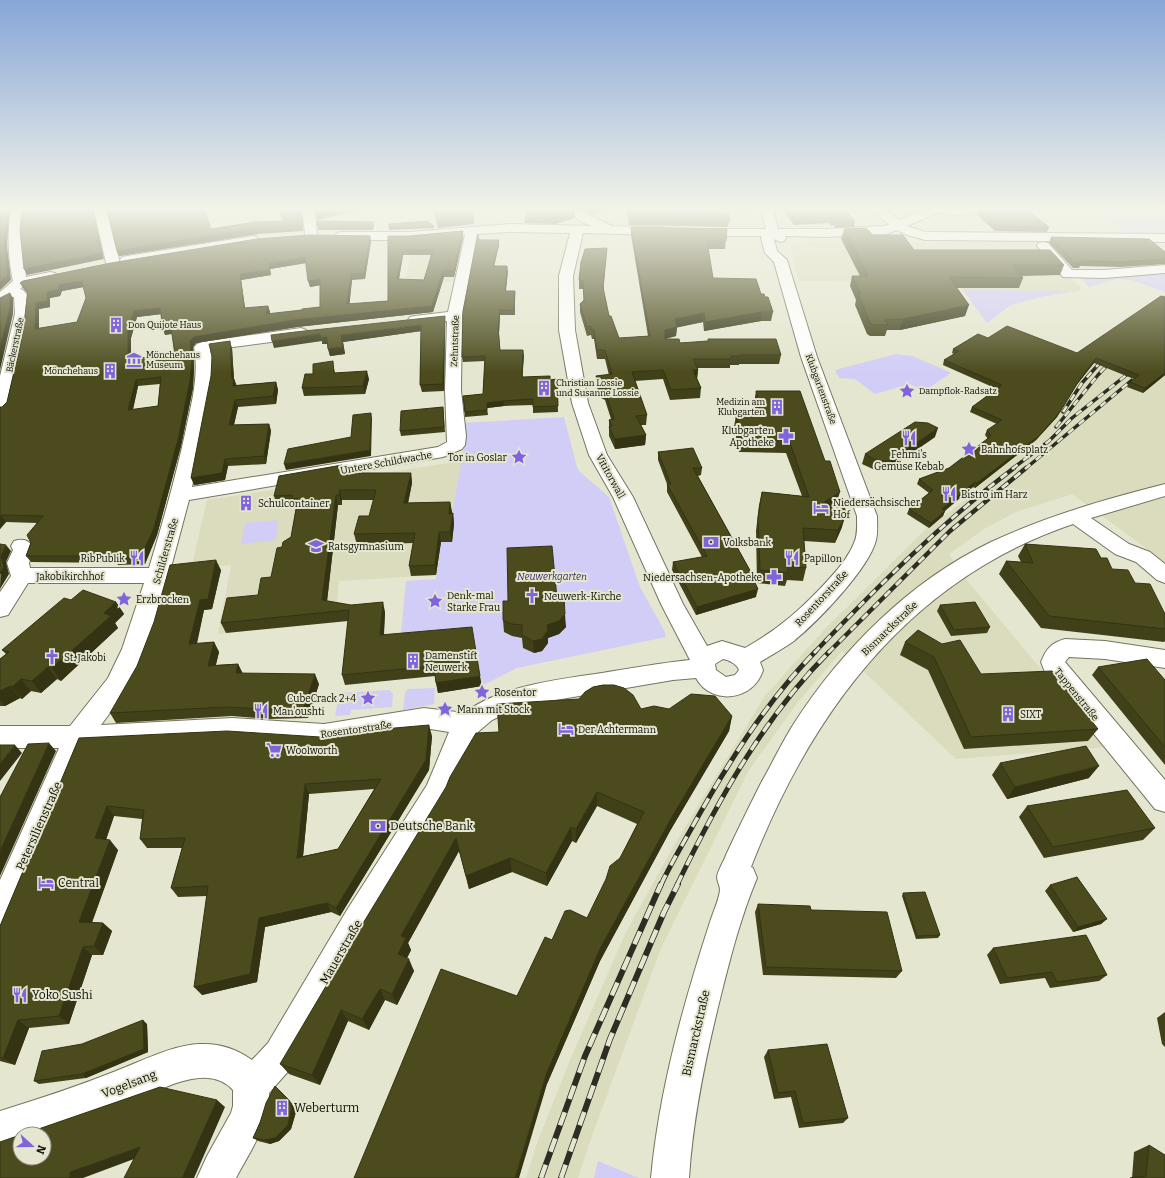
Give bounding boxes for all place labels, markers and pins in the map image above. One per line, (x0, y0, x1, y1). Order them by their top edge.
building icon: Don Quijote Haus (107, 316, 125, 334)
place label: Don Quijote Haus (128, 320, 201, 330)
place label: Mönchehaus Museum (146, 350, 200, 370)
museum icon: Mönchehaus Museum (125, 351, 143, 369)
building icon: Mönchehaus (101, 362, 119, 380)
place label: Mönchehaus (44, 366, 98, 376)
place label: Christian Lossie und Susanne Lossie (556, 378, 639, 398)
building icon: Christian Lossie und Susanne Lossie (535, 379, 553, 397)
place icon: Dampflok-Radsatz (898, 382, 916, 400)
place label: Dampflok-Radsatz (919, 386, 997, 396)
place label: Medizin am Klubgarten (716, 397, 765, 417)
building icon: Medizin am Klubgarten (768, 398, 786, 416)
place label: Klubgarten Apotheke (721, 425, 775, 449)
pharmacy icon: Klubgarten Apotheke (777, 427, 795, 445)
restaurant icon: Fehmi's Gemüse Kebab (900, 429, 918, 447)
place icon: Bahnhofsplatz (960, 440, 978, 458)
place label: Bahnhofsplatz (981, 444, 1048, 456)
place icon: Tor in Goslar (510, 448, 528, 466)
place label: Fehmi's Gemüse Kebab (874, 449, 944, 473)
place label: Tor in Goslar (448, 452, 508, 464)
restaurant icon: Bistro im Harz (940, 485, 958, 503)
place label: Bistro im Harz (961, 489, 1028, 501)
building icon: Schulcontainer (237, 494, 255, 512)
place label: Niedersächsischer Hof (833, 497, 921, 521)
place label: Schulcontainer (258, 498, 330, 510)
hotel icon: Niedersächsischer Hof (812, 499, 830, 517)
bank icon: Volksbank (702, 533, 720, 551)
school or university icon: Ratsgymnasium (307, 537, 325, 555)
place label: Volksbank (723, 537, 772, 549)
place label: Ratsgymnasium (328, 541, 404, 553)
restaurant icon: RibPublik (128, 549, 146, 567)
restaurant icon: Papillon (783, 549, 801, 567)
place label: RibPublik (80, 553, 125, 565)
place label: Papillon (804, 553, 843, 565)
pharmacy icon: Niedersachsen-Apotheke (765, 568, 783, 586)
place label: Niedersachsen-Apotheke (643, 572, 762, 584)
church icon: Neuwerk-Kirche (523, 587, 541, 605)
place icon: Erzbrocken (115, 590, 133, 608)
place label: Denk-mal Starke Frau (447, 590, 500, 614)
place label: Neuwerk-Kirche (544, 591, 621, 603)
place icon: Denk-mal Starke Frau (426, 592, 444, 610)
place label: Erzbrocken (136, 594, 190, 606)
church icon: St. Jakobi (43, 648, 61, 666)
place label: Damenstift Neuwerk (425, 650, 478, 674)
place label: St. Jakobi (64, 652, 106, 664)
building icon: Damenstift Neuwerk (404, 652, 422, 670)
place icon: Rosentor (473, 683, 491, 701)
place label: Rosentor (494, 687, 537, 699)
place icon: CubeCrack 2+4 (359, 689, 377, 707)
place label: CubeCrack 2+4 (287, 693, 356, 705)
place icon: Mann mit Stock (436, 700, 454, 718)
restaurant icon: Man'oushti (252, 702, 270, 720)
place label: Mann mit Stock (457, 704, 530, 716)
building icon: SIXT (999, 705, 1017, 723)
place label: Man'oushti (273, 706, 325, 718)
place label: SIXT (1020, 709, 1042, 721)
hotel icon: Der Achtermann (557, 720, 575, 738)
place label: Der Achtermann (578, 724, 657, 736)
supermarket icon: Woolworth (265, 741, 283, 759)
place label: Woolworth (286, 745, 338, 757)
bank icon: Deutsche Bank (369, 817, 387, 835)
place label: Deutsche Bank (390, 819, 473, 833)
hotel icon: Central (37, 874, 55, 892)
place label: Central (58, 876, 99, 890)
restaurant icon: Yoko Sushi (11, 986, 29, 1004)
place label: Yoko Sushi (32, 988, 93, 1002)
building icon: Weberturm (273, 1099, 291, 1117)
place label: Weberturm (294, 1101, 360, 1115)

